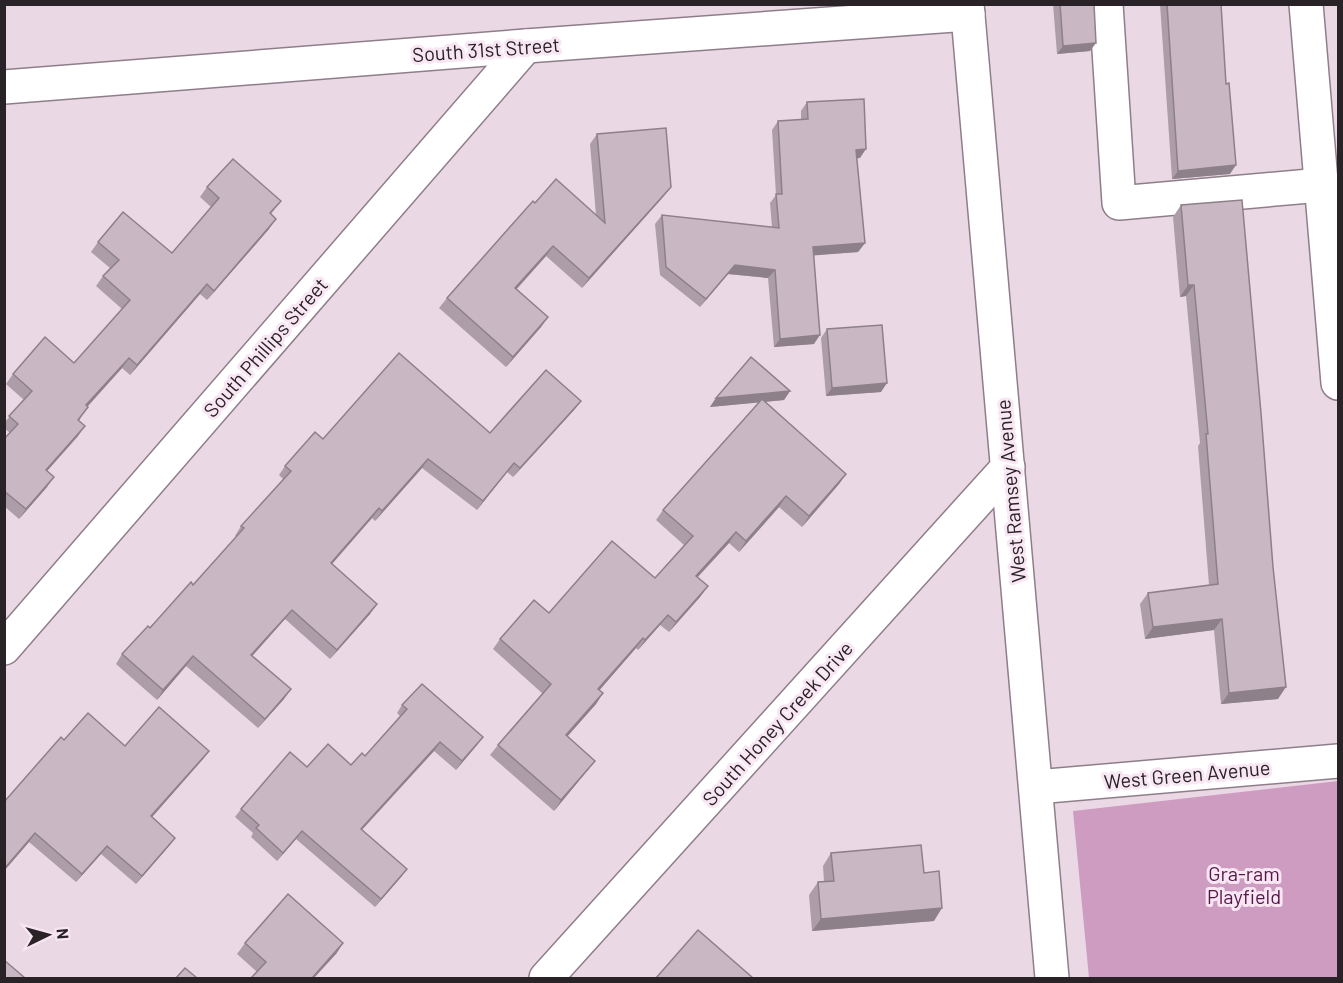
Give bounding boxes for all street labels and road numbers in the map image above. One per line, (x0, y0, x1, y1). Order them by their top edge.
street label: South 31st Street (411, 32, 561, 66)
street label: South Phillips Street (198, 272, 332, 422)
street label: West Ramsey Avenue (990, 398, 1030, 584)
street label: South Honey Creek Drive (697, 636, 857, 810)
street label: West Green Avenue (1103, 755, 1271, 793)

